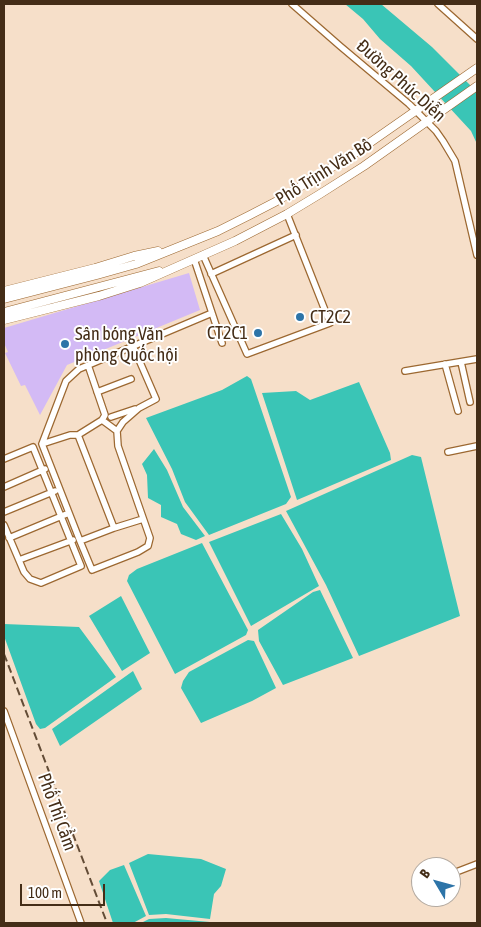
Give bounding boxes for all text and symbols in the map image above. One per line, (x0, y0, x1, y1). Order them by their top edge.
street label: Đường Phúc Diễn (352, 35, 450, 127)
street label: Phố Trịnh Văn Bô (272, 134, 376, 210)
place label: CT2C2 (310, 306, 351, 328)
marker: CT2C2 (294, 311, 306, 323)
place label: CT2C1 (207, 322, 248, 344)
place label: Sân bóng Văn phòng Quốc hội (75, 323, 178, 366)
marker: CT2C1 (252, 327, 264, 339)
marker: Sân bóng Văn phòng Quốc hội (59, 338, 71, 350)
street label: Phố Thị Cẩm (33, 770, 81, 854)
north arrow (411, 857, 461, 907)
text: B (416, 866, 433, 881)
scale bar (22, 874, 108, 906)
text: 100 m (28, 884, 62, 901)

